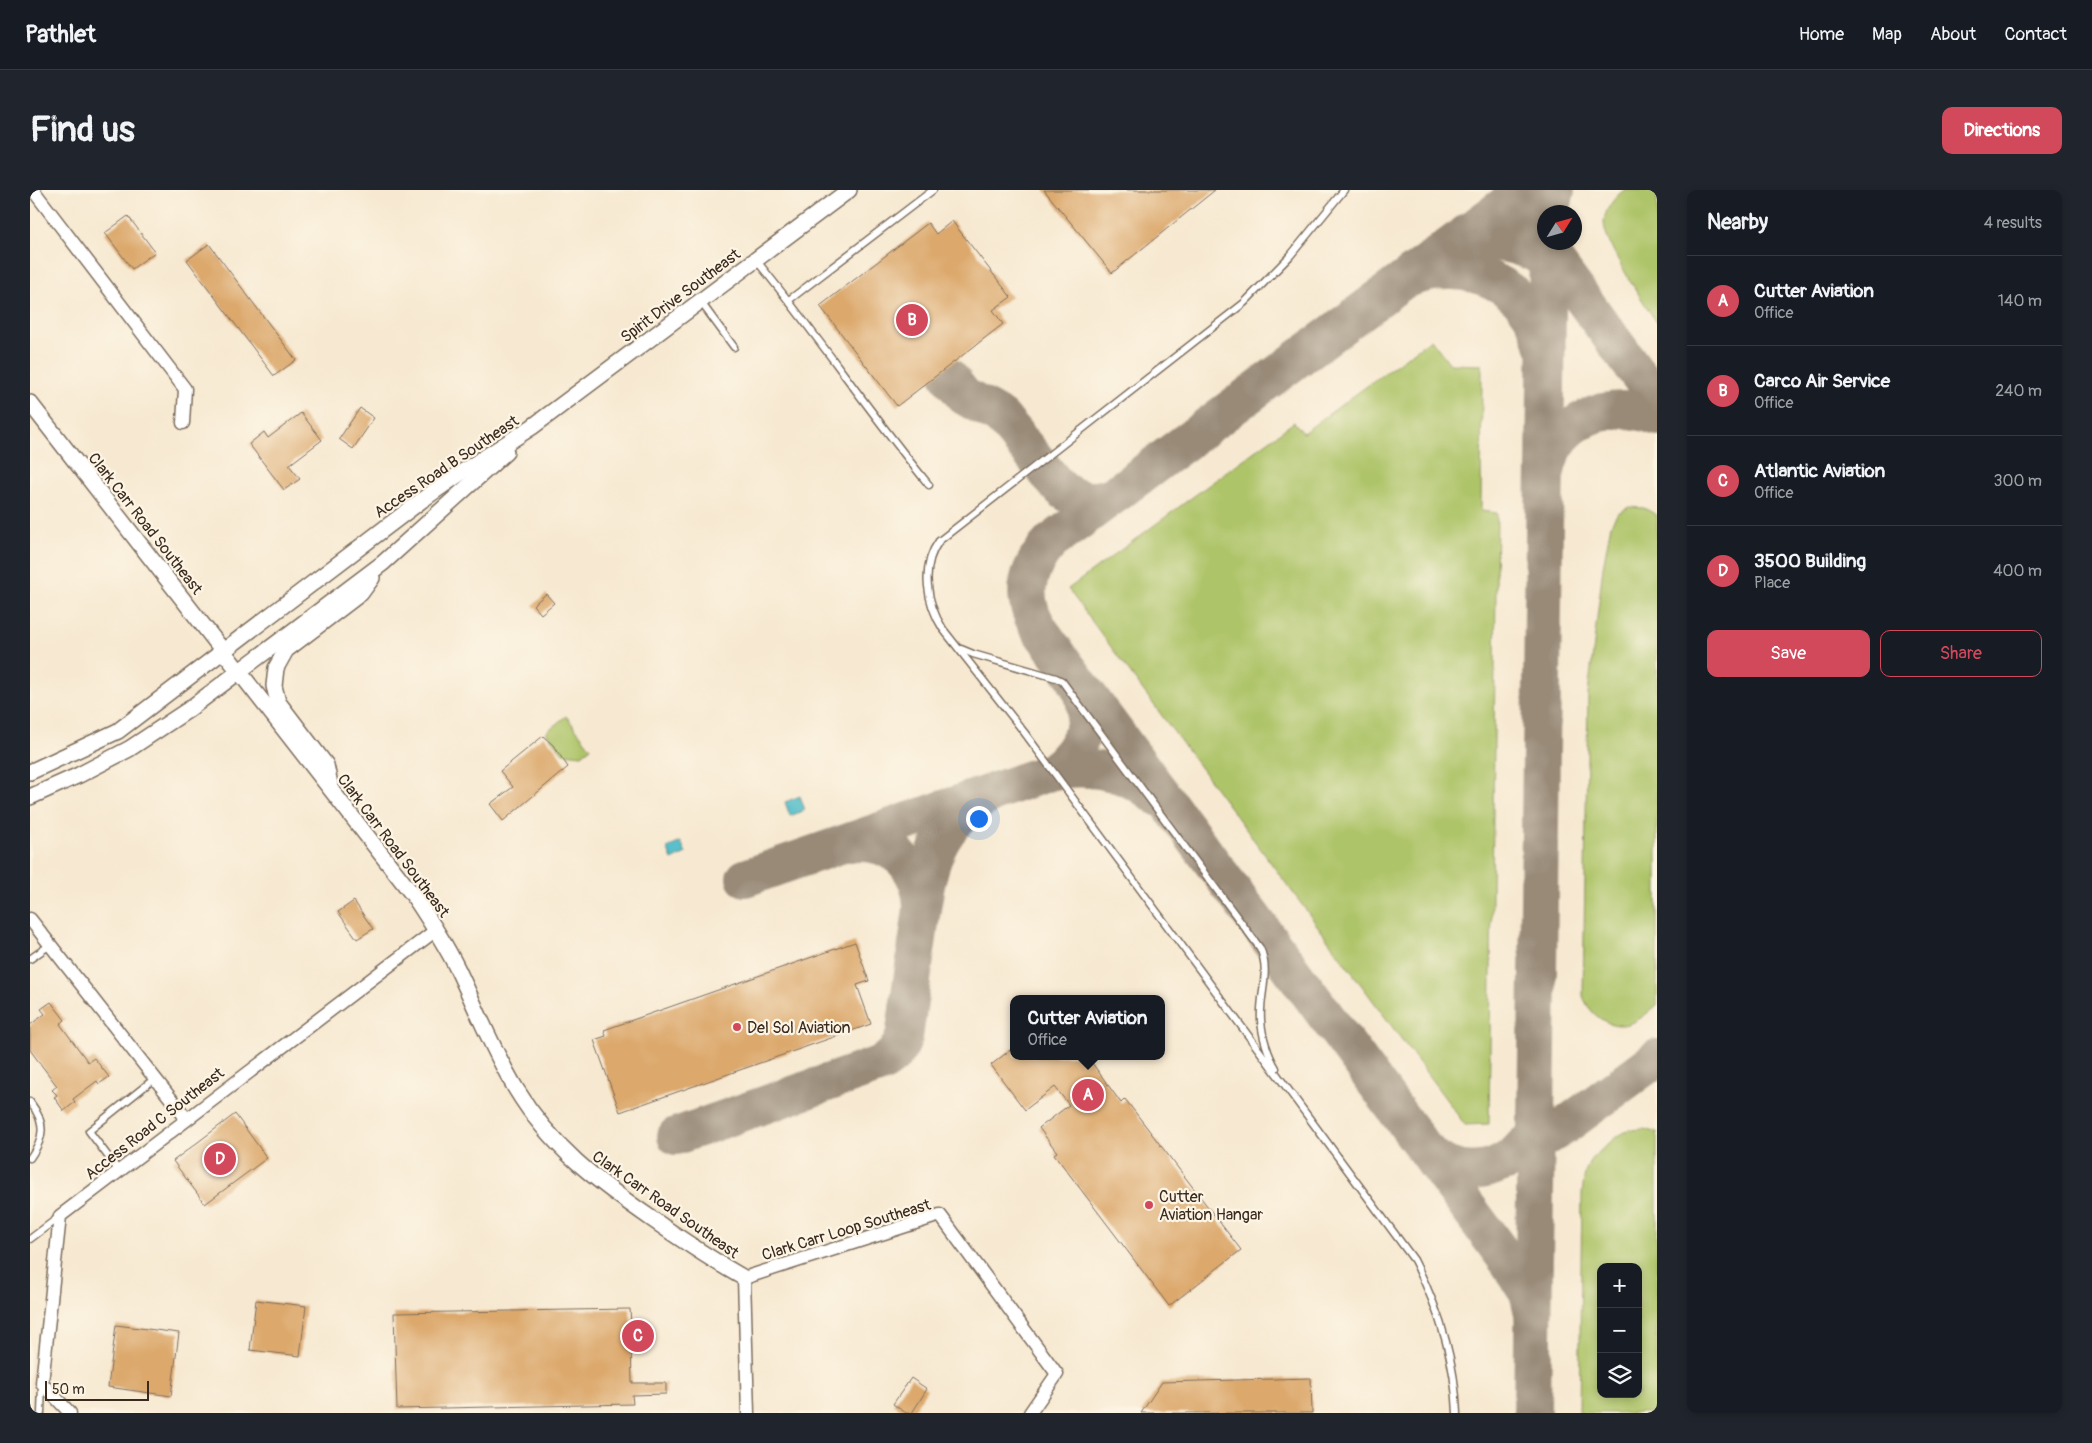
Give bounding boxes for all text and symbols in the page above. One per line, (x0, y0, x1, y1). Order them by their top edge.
text: Pathlet (25, 20, 96, 49)
text: Home (1799, 23, 1844, 46)
text: Map (1872, 23, 1902, 46)
text: About (1930, 23, 1976, 46)
text: Contact (2004, 23, 2067, 46)
button: Directions (1942, 107, 2062, 154)
text: Find us (30, 108, 135, 152)
north arrow (1537, 205, 1582, 250)
text: Nearby (1707, 209, 1768, 236)
text: 4 results (1984, 213, 2042, 233)
street label: Spirit Drive Southeast (617, 244, 745, 347)
text: Cutter Aviation (1754, 279, 1874, 303)
text: A (1718, 291, 1728, 311)
text: 140 m (1998, 291, 2042, 311)
pin: B (896, 301, 928, 339)
text: Office (1754, 303, 1794, 323)
text: Carco Air Service (1754, 369, 1890, 393)
text: B (1718, 381, 1728, 401)
text: 240 m (1995, 381, 2042, 401)
text: Office (1754, 393, 1794, 413)
street label: Access Road B Southeast (370, 411, 523, 523)
street label: Clark Carr Road Southeast (84, 449, 207, 599)
text: Atlantic Aviation (1754, 459, 1885, 483)
text: C (1718, 471, 1728, 491)
text: 300 m (1994, 471, 2042, 491)
text: Office (1754, 483, 1794, 503)
text: 3500 Building (1754, 549, 1866, 573)
text: D (1718, 561, 1728, 581)
text: 400 m (1993, 561, 2042, 581)
text: Place (1754, 573, 1790, 593)
button: Save (1707, 630, 1870, 677)
button: Share (1880, 630, 2042, 677)
street label: Clark Carr Road Southeast (333, 770, 454, 922)
your location (966, 806, 992, 832)
popup (1010, 995, 1165, 1060)
text: Cutter Aviation (1027, 1006, 1148, 1030)
place label: Del Sol Aviation (747, 1018, 851, 1038)
marker: Del Sol Aviation (731, 1021, 743, 1033)
text: Office (1027, 1030, 1067, 1050)
street label: Access Road C Southeast (81, 1063, 229, 1184)
pin: A (1072, 1076, 1104, 1114)
pin: D (204, 1140, 236, 1178)
street label: Clark Carr Road Southeast (588, 1147, 743, 1263)
place label: Cutter Aviation Hangar (1159, 1187, 1263, 1225)
street label: Clark Carr Loop Southeast (759, 1195, 934, 1265)
marker: Cutter Aviation Hangar (1143, 1199, 1155, 1211)
map controls (1597, 1263, 1642, 1398)
button: + (1597, 1263, 1642, 1308)
button: − (1597, 1308, 1642, 1353)
pin: C (622, 1317, 654, 1355)
button: layers (1597, 1353, 1642, 1398)
scale bar (45, 1378, 149, 1401)
text: 50 m (52, 1381, 85, 1398)

